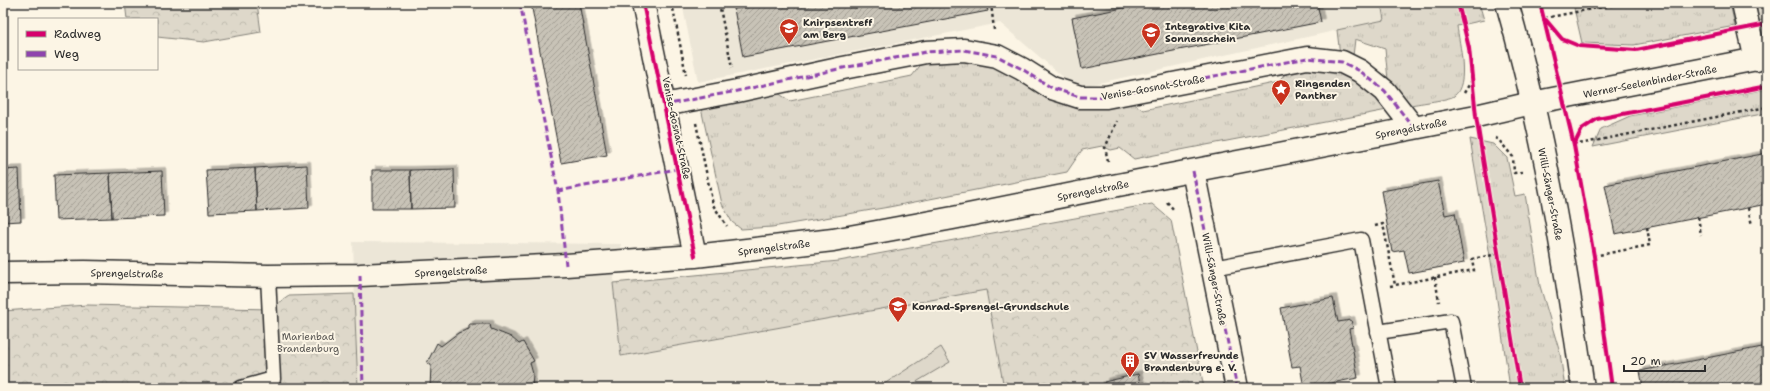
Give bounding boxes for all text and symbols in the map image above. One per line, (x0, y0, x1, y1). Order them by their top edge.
place label: Knirpsentreff am Berg (803, 16, 873, 41)
school or university icon: Knirpsentreff am Berg (778, 17, 800, 45)
legend (18, 18, 158, 70)
place label: Integrative Kita Sonnenschein (1165, 20, 1250, 45)
school or university icon: Integrative Kita Sonnenschein (1140, 21, 1162, 49)
text: Radweg (54, 26, 101, 42)
text: Weg (54, 46, 79, 62)
street label: Werner-Seelenbinder-Straße (1582, 62, 1718, 101)
street label: Venise-Gosnat-Straße (1100, 72, 1206, 103)
street label: Venise-Gosnat-Straße (659, 75, 694, 181)
place label: Ringenden Panther (1295, 77, 1351, 102)
place icon: Ringenden Panther (1270, 78, 1292, 106)
street label: Sprengelstraße (1374, 115, 1448, 142)
street label: Willi-Sänger-Straße (1535, 147, 1566, 242)
street label: Sprengelstraße (1056, 177, 1130, 204)
street label: Willi-Sänger-Straße (1199, 232, 1230, 327)
street label: Sprengelstraße (737, 237, 811, 258)
street label: Sprengelstraße (414, 263, 488, 280)
street label: Sprengelstraße (90, 266, 164, 281)
school or university icon: Konrad-Sprengel-Grundschule (887, 295, 909, 323)
place label: Konrad-Sprengel-Grundschule (912, 300, 1069, 313)
park label: Marienbad Brandenburg (277, 330, 339, 355)
scale bar (1624, 347, 1705, 373)
place label: SV Wasserfreunde Brandenburg e. V. (1144, 349, 1239, 374)
building icon: SV Wasserfreunde Brandenburg e. V. (1119, 350, 1141, 378)
text: 20 m (1630, 353, 1661, 369)

